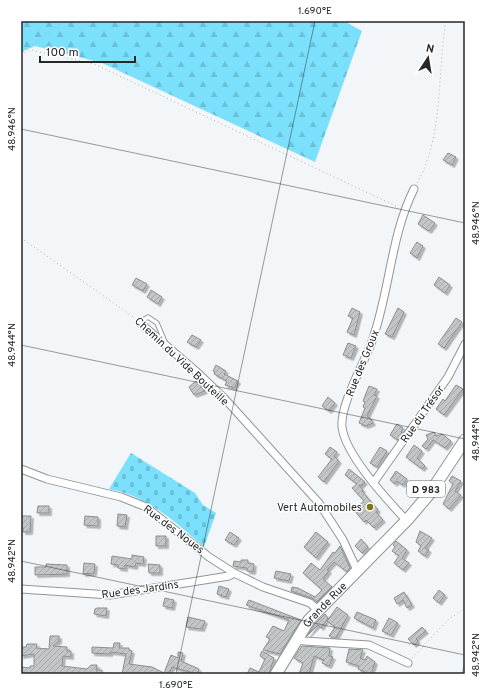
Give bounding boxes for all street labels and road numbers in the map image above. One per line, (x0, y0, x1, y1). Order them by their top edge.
street label: Chemin du Vide Bouteille (131, 314, 231, 409)
street label: Rue des Groux (343, 327, 383, 399)
street label: Rue du Trésor (398, 382, 448, 446)
road number: D 983 (407, 481, 445, 497)
street label: Rue des Noues (140, 502, 207, 557)
street label: Rue des Jardins (101, 578, 180, 602)
street label: Grande Rue (300, 580, 350, 630)

